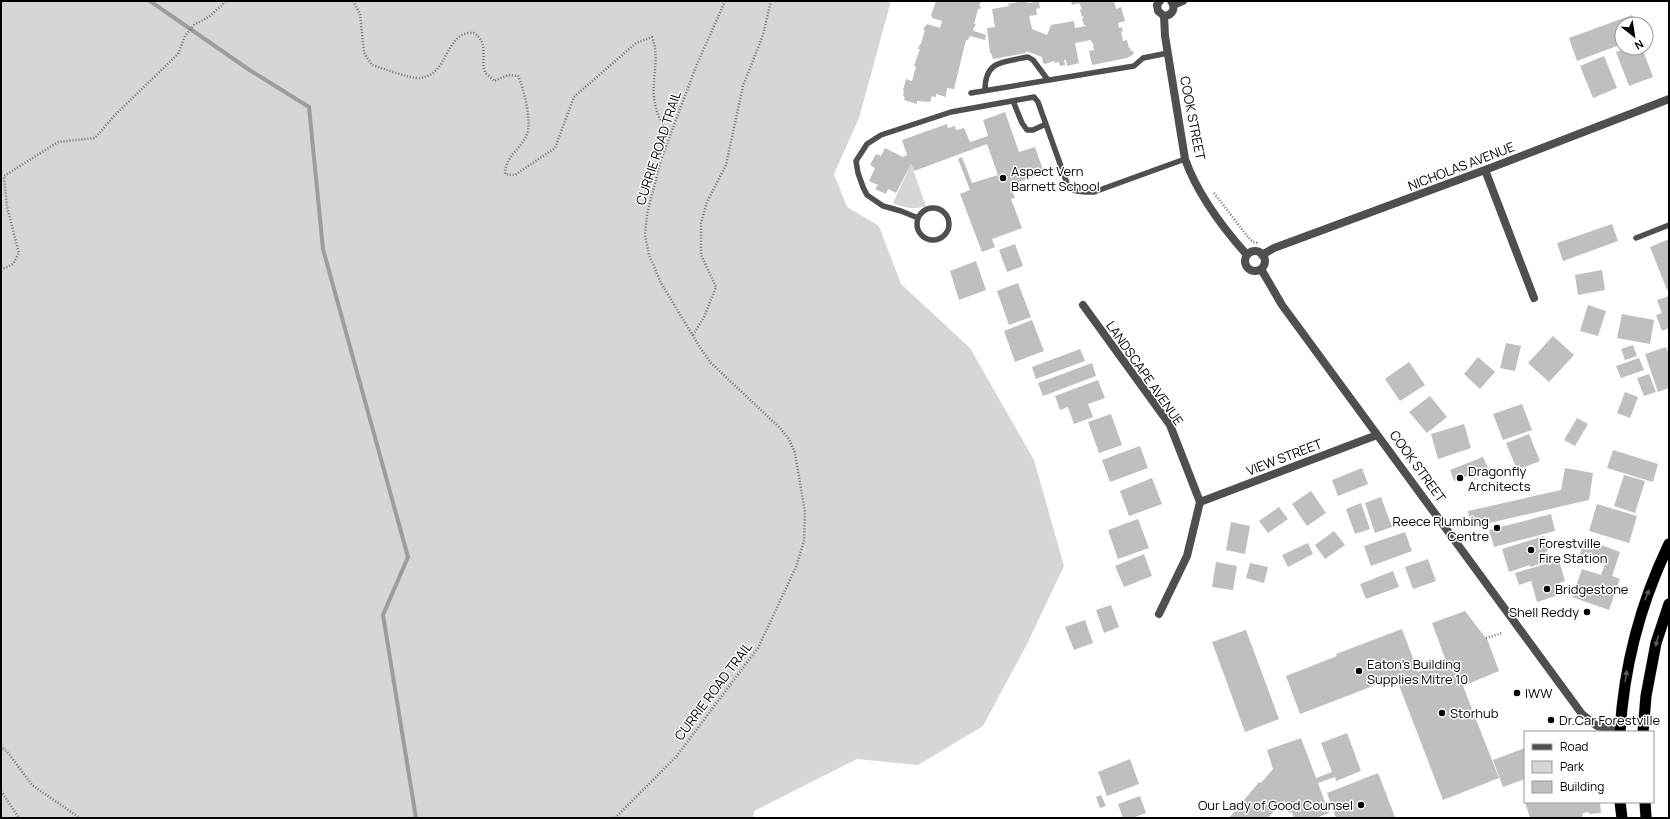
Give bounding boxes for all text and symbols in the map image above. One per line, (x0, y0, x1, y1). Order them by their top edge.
north arrow (1614, 16, 1654, 56)
text: N (1632, 37, 1646, 54)
street label: COOK STREET (1176, 75, 1210, 162)
street label: CURRIE ROAD TRAIL (631, 88, 685, 207)
street label: NICHOLAS AVENUE (1405, 137, 1517, 195)
place label: Aspect Vern Barnett School (1011, 162, 1100, 195)
marker: Aspect Vern Barnett School (998, 173, 1008, 183)
street label: LANDSCAPE AVENUE (1102, 317, 1188, 429)
street label: COOK STREET (1386, 426, 1450, 506)
street label: VIEW STREET (1244, 434, 1325, 480)
place label: Dragonfly Architects (1468, 462, 1531, 495)
marker: Dragonfly Architects (1455, 473, 1465, 483)
place label: Reece Plumbing Centre (1393, 512, 1489, 545)
marker: Reece Plumbing Centre (1492, 523, 1502, 533)
place label: Forestville Fire Station (1539, 534, 1607, 567)
marker: Forestville Fire Station (1526, 545, 1536, 555)
place label: Bridgestone (1555, 580, 1629, 598)
marker: Bridgestone (1542, 584, 1552, 594)
one-way arrow (1644, 589, 1650, 601)
place label: Shell Reddy (1509, 603, 1579, 621)
marker: Shell Reddy (1582, 607, 1592, 617)
one-way arrow (1654, 636, 1660, 648)
street label: CURRIE ROAD TRAIL (670, 638, 756, 744)
place label: Eaton's Building Supplies Mitre 10 (1367, 655, 1468, 688)
marker: Eaton's Building Supplies Mitre 10 (1354, 666, 1364, 676)
one-way arrow (1624, 670, 1630, 683)
place label: IWW (1525, 684, 1552, 702)
marker: IWW (1512, 688, 1522, 698)
place label: Storhub (1450, 704, 1499, 722)
marker: Storhub (1437, 708, 1447, 718)
place label: Dr.Car Forestville (1559, 711, 1660, 729)
marker: Dr.Car Forestville (1546, 715, 1556, 725)
legend (1524, 731, 1654, 803)
text: Road (1560, 738, 1588, 755)
text: Park (1560, 758, 1585, 775)
text: Building (1560, 778, 1604, 795)
place label: Our Lady of Good Counsel (1198, 796, 1353, 814)
marker: Our Lady of Good Counsel (1356, 800, 1366, 810)

